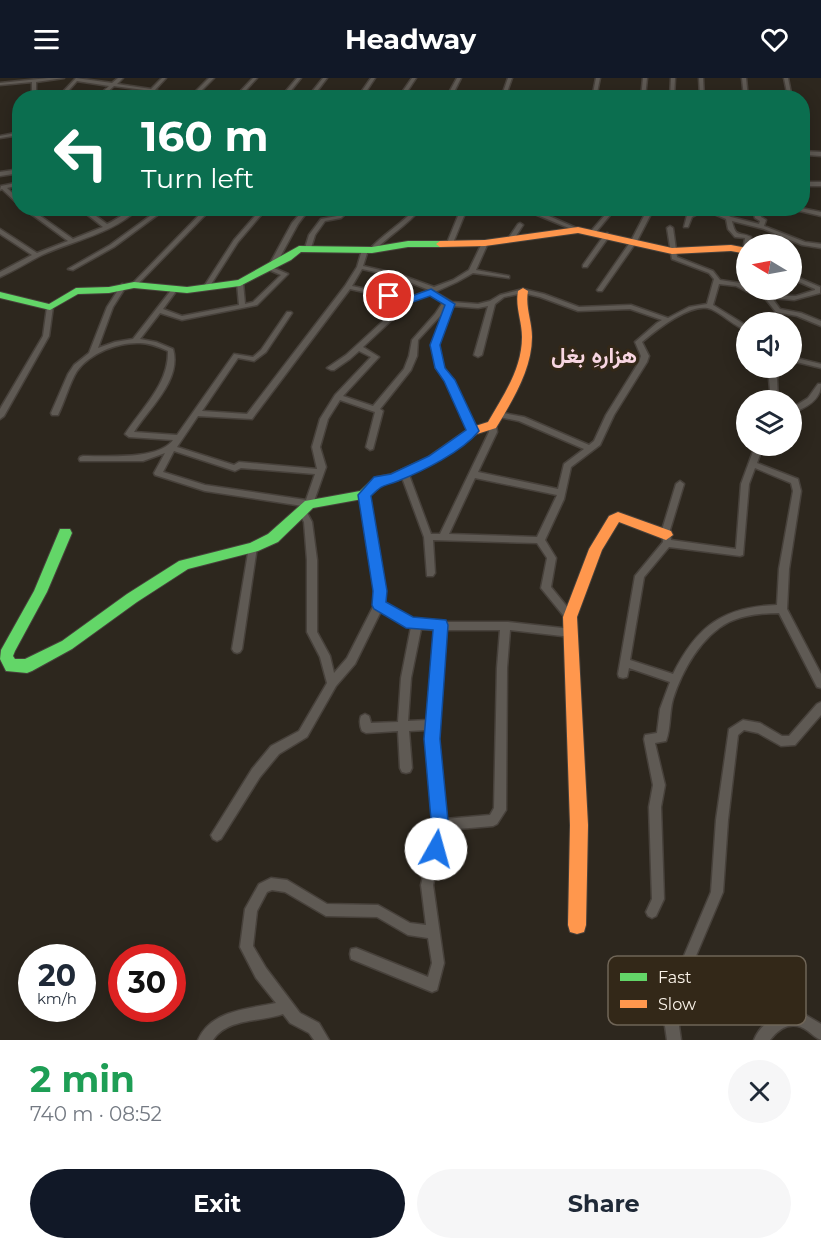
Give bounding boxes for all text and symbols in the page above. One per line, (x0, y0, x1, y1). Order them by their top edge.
icon: menu (30, 23, 63, 56)
text: Headway (345, 23, 476, 56)
icon: heart (758, 23, 791, 56)
text: 160 m (141, 110, 269, 162)
icon: left (42, 114, 120, 192)
text: Turn left (141, 162, 254, 195)
north arrow (736, 234, 802, 300)
map controls (736, 234, 802, 456)
pin (363, 270, 414, 321)
icon: arrive (372, 279, 405, 312)
button: sound (736, 312, 802, 378)
district label: هزارهِ بغل (551, 342, 637, 369)
button: layers (736, 390, 802, 456)
position arrow (404, 817, 468, 881)
speed limit sign: 30 (108, 944, 186, 1022)
legend (608, 956, 806, 1025)
text: 20 (38, 957, 76, 994)
text: Fast (658, 968, 692, 987)
text: km/h (37, 989, 77, 1008)
text: Slow (658, 995, 696, 1014)
text: 2 min (30, 1057, 135, 1101)
button: close (728, 1060, 791, 1123)
text: 740 m · 08:52 (30, 1102, 162, 1126)
button: Exit (30, 1169, 405, 1238)
button: Share (417, 1169, 791, 1238)

